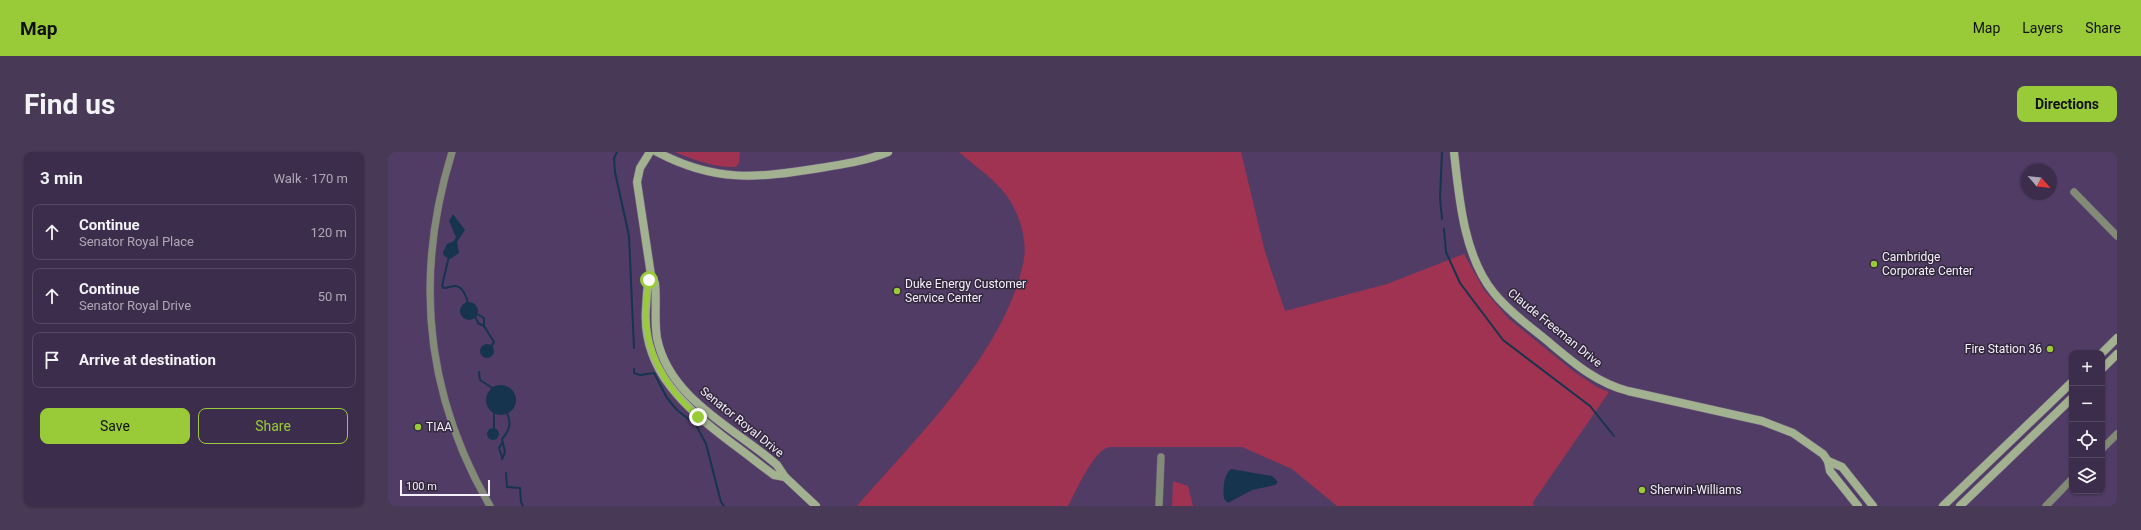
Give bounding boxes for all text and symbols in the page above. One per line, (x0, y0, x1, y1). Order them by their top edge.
text: Map (20, 17, 58, 40)
text: Map (1973, 20, 2000, 36)
text: Layers (2022, 20, 2063, 36)
text: Share (2085, 20, 2121, 36)
button: Directions (2017, 86, 2117, 122)
text: Find us (24, 88, 115, 121)
north arrow (2021, 164, 2057, 200)
text: 3 min (40, 168, 83, 188)
text: Walk · 170 m (273, 171, 348, 186)
text: Continue (79, 216, 140, 234)
icon: ahead (41, 221, 63, 243)
text: 120 m (310, 225, 347, 240)
text: Senator Royal Place (79, 234, 194, 249)
place label: Cambridge Corporate Center (1882, 250, 1973, 278)
marker: Cambridge Corporate Center (1869, 259, 1879, 269)
route start (640, 271, 658, 289)
place label: Duke Energy Customer Service Center (905, 277, 1026, 305)
text: Continue (79, 280, 140, 298)
icon: ahead (41, 285, 63, 307)
marker: Duke Energy Customer Service Center (892, 286, 902, 296)
street label: Claude Freeman Drive (1505, 286, 1605, 370)
text: 50 m (318, 289, 347, 304)
text: Senator Royal Drive (79, 298, 191, 313)
place label: Fire Station 36 (1965, 342, 2042, 356)
marker: Fire Station 36 (2045, 344, 2055, 354)
icon: arrive (41, 349, 63, 371)
map controls (2069, 350, 2105, 494)
button: + (2069, 350, 2105, 386)
text: Arrive at destination (79, 351, 216, 369)
street label: Senator Royal Drive (697, 384, 787, 460)
button: − (2069, 386, 2105, 422)
button: Save (40, 408, 190, 444)
button: Share (198, 408, 348, 444)
route end (689, 408, 707, 426)
place label: TIAA (426, 420, 452, 434)
marker: TIAA (413, 422, 423, 432)
button: locate (2069, 422, 2105, 458)
button: layers (2069, 458, 2105, 494)
scale bar (400, 478, 490, 497)
text: 100 m (406, 480, 437, 493)
place label: Sherwin-Williams (1650, 483, 1742, 497)
marker: Sherwin-Williams (1637, 485, 1647, 495)

